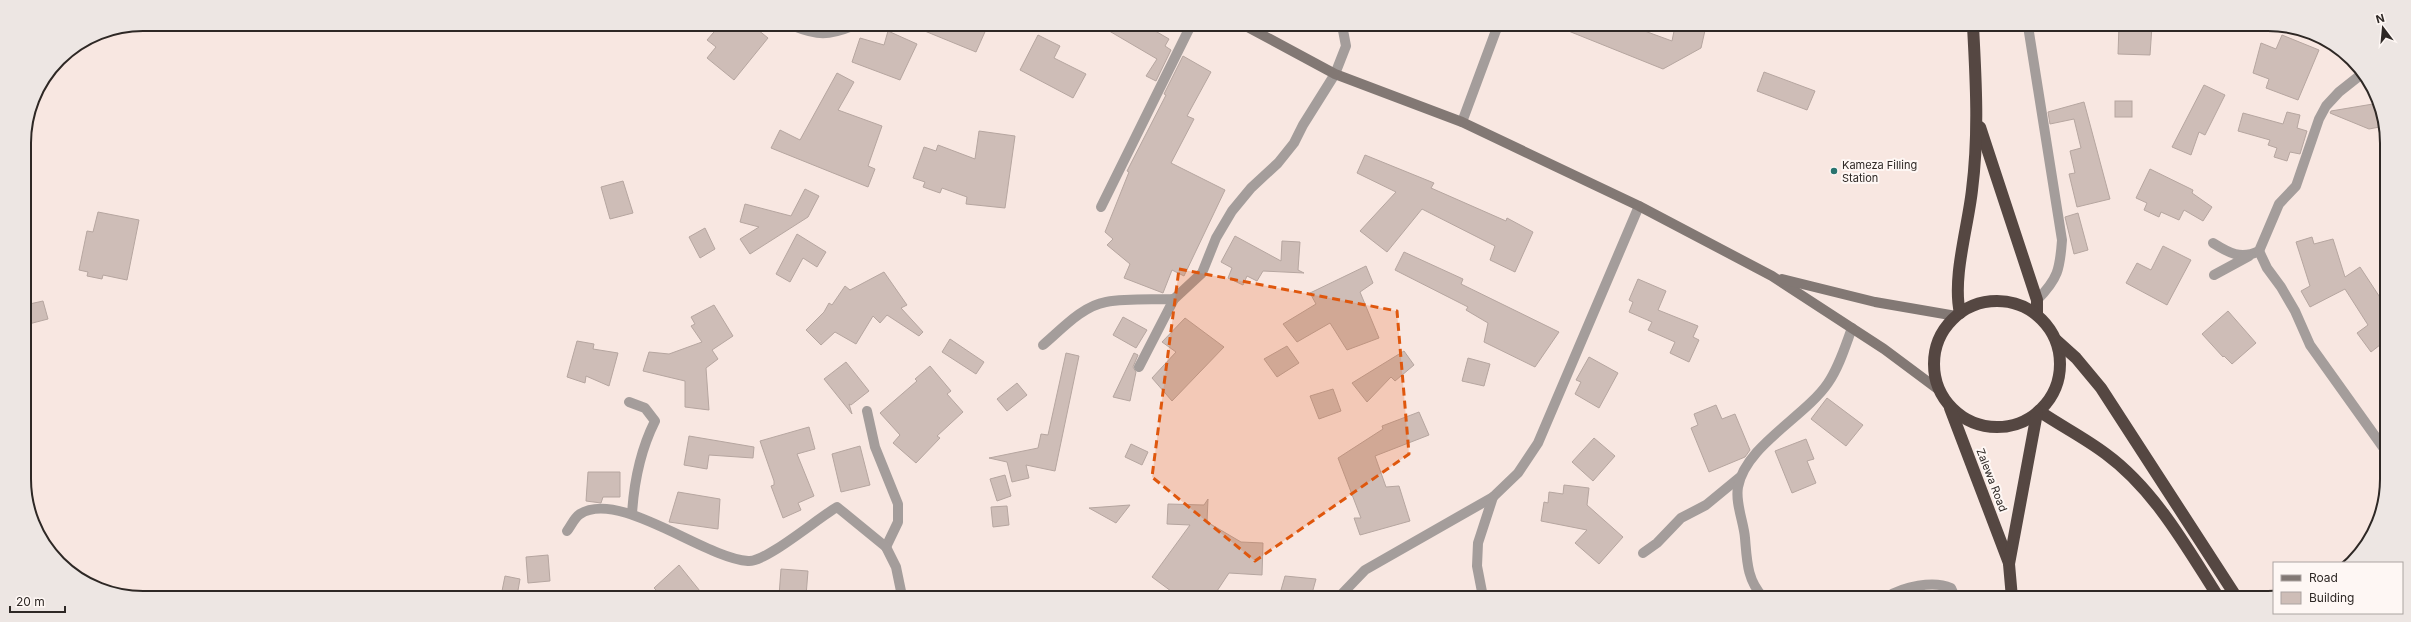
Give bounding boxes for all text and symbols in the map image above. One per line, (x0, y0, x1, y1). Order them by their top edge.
north arrow (2363, 8, 2403, 48)
text: N (2374, 11, 2386, 26)
place label: Kameza Filling Station (1842, 158, 1917, 185)
marker: Kameza Filling Station (1829, 166, 1839, 176)
street label: Zalewa Road (1973, 446, 2011, 514)
legend (2273, 562, 2403, 614)
text: Road (2309, 570, 2338, 585)
scale bar (10, 588, 65, 614)
text: Building (2309, 590, 2354, 605)
text: 20 m (16, 594, 45, 609)

